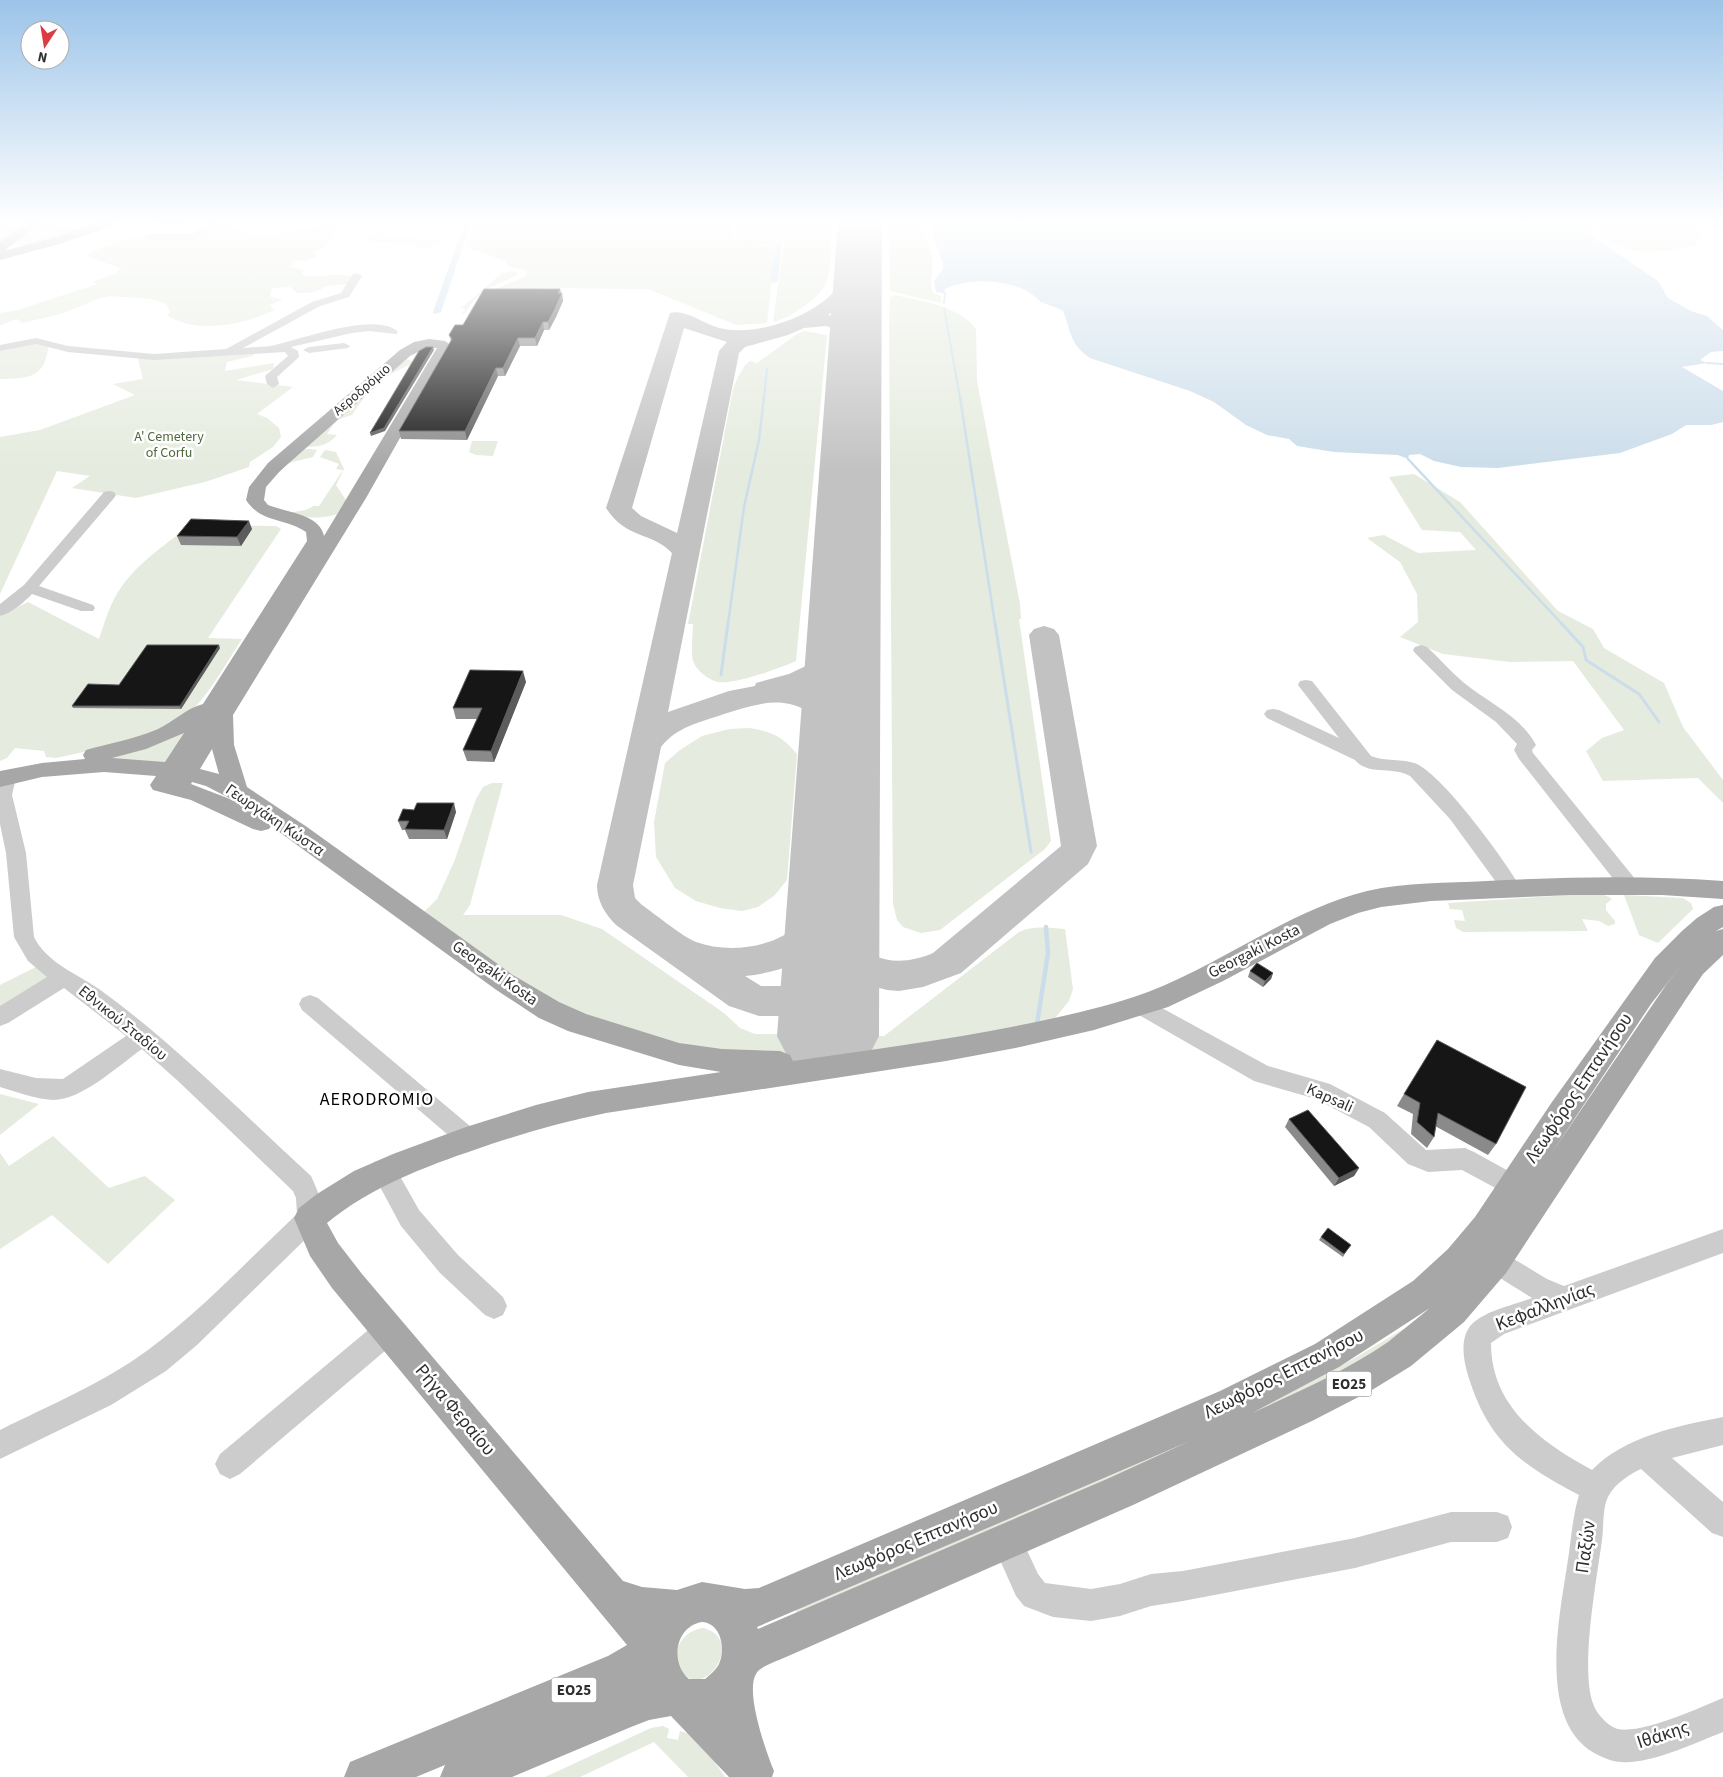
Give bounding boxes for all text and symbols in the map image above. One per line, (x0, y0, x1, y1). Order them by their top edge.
north arrow (20, 20, 70, 70)
text: N (36, 46, 49, 67)
street label: Αεροδρόμιο (329, 359, 395, 421)
park label: A' Cemetery of Corfu (134, 427, 204, 463)
street label: Γεωργάκη Κώστα (221, 779, 329, 861)
street label: Georgaki Kosta (1204, 918, 1304, 984)
street label: Georgaki Kosta (448, 935, 542, 1011)
street label: Εθνικού Σταδίου (74, 980, 172, 1066)
street label: Λεωφόρος Επτανήσου (1519, 1008, 1639, 1168)
street label: Kapsali (1303, 1078, 1357, 1118)
district label: AERODROMIO (320, 1087, 434, 1112)
street label: Κεφαλληνίας (1492, 1276, 1598, 1338)
street label: Λεωφόρος Επτανήσου (1199, 1322, 1369, 1426)
street label: Ρήγα Φεραίου (408, 1358, 502, 1462)
road number: ΕΟ25 (1326, 1372, 1372, 1396)
street label: Λεωφόρος Επτανήσου (830, 1494, 1002, 1588)
street label: Παξών (1569, 1519, 1603, 1575)
road number: ΕΟ25 (552, 1678, 596, 1702)
street label: Ιθάκης (1633, 1714, 1693, 1756)

